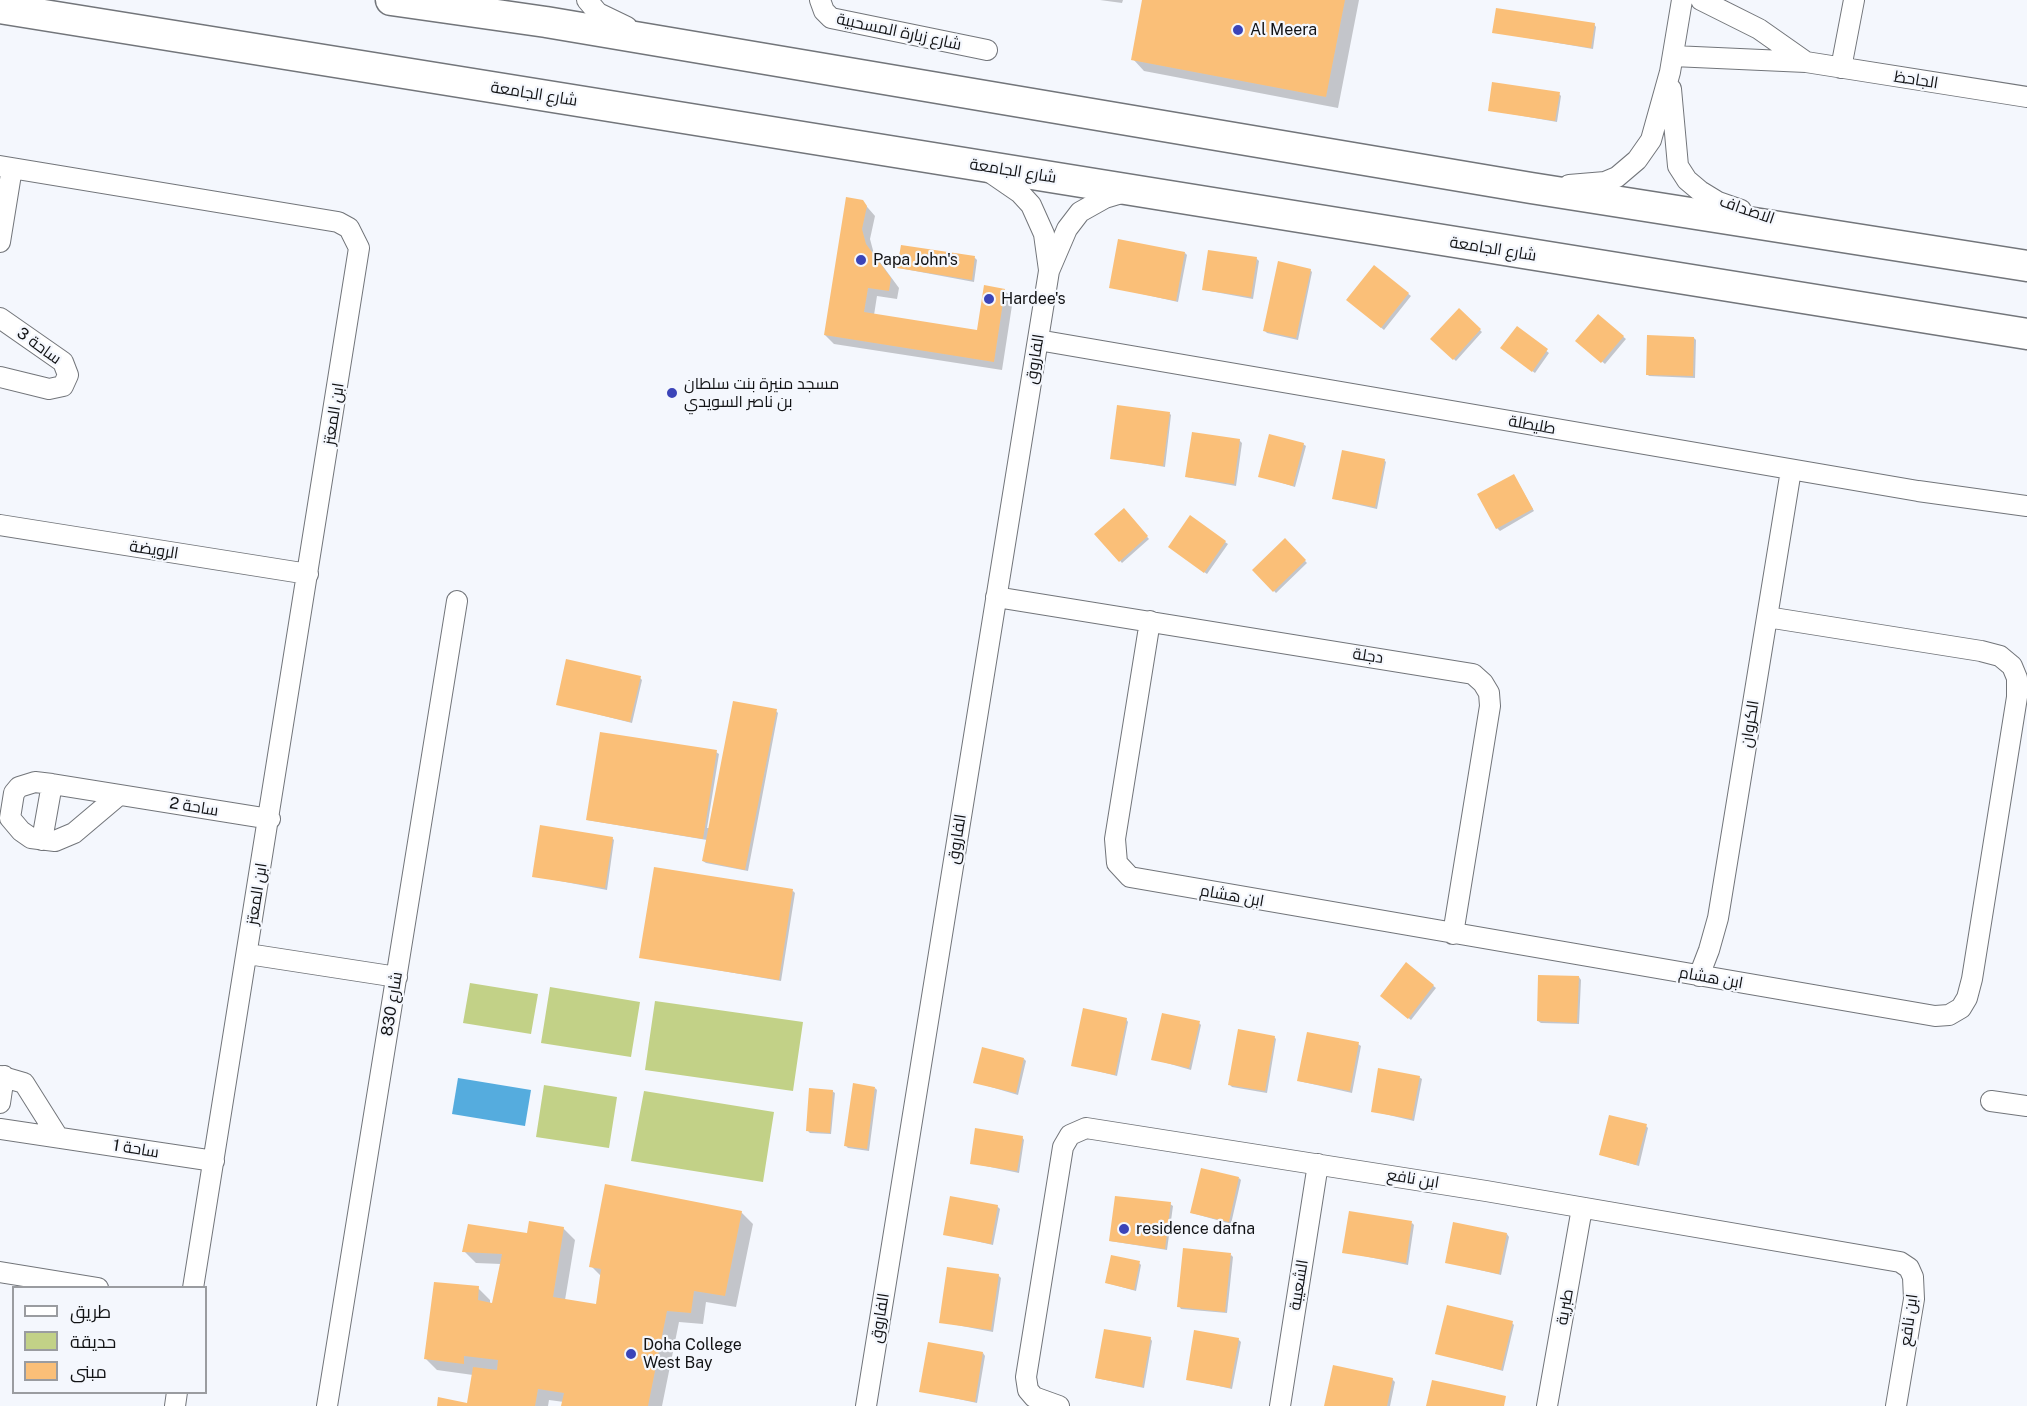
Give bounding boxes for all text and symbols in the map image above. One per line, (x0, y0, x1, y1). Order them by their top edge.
street label: شارع زبارة المسحبية (835, 9, 963, 55)
place label: Al Meera (1250, 20, 1317, 40)
marker: Al Meera (1231, 23, 1245, 37)
street label: الجاحظ (1892, 67, 1940, 93)
street label: شارع الجامعة (489, 78, 579, 110)
street label: شارع الجامعة (968, 155, 1058, 187)
street label: الاصداف (1717, 192, 1777, 228)
street label: شارع الجامعة (1448, 233, 1538, 265)
place label: Papa John's (873, 250, 958, 270)
marker: Papa John's (854, 253, 868, 267)
place label: Hardee's (1001, 289, 1066, 309)
marker: Hardee's (982, 292, 996, 306)
street label: ساحة 3 (13, 324, 65, 368)
street label: الفاروق (1022, 333, 1048, 385)
place label: مسجد منيرة بنت سلطان بن ناصر السويدي (684, 374, 839, 412)
street label: ابن المعتز (320, 381, 348, 447)
marker: مسجد منيرة بنت سلطان بن ناصر السويدي (665, 386, 679, 400)
street label: طليطلة (1507, 411, 1557, 439)
street label: الرويضة (128, 537, 180, 563)
street label: دجلة (1351, 644, 1385, 668)
street label: الكروان (1737, 699, 1763, 749)
street label: ساحة 2 (168, 794, 220, 820)
street label: الفاروق (944, 813, 970, 865)
street label: ابن المعتز (243, 861, 271, 927)
street label: ابن هشام (1198, 881, 1266, 911)
street label: ابن هشام (1677, 963, 1745, 993)
street label: شارع 830 (377, 970, 407, 1038)
street label: ساحة 1 (112, 1136, 160, 1162)
street label: ابن نافع (1386, 1165, 1440, 1193)
place label: residence dafna (1136, 1219, 1255, 1239)
marker: residence dafna (1117, 1222, 1131, 1236)
street label: الشعيبة (1286, 1258, 1312, 1312)
legend (12, 1286, 207, 1394)
street label: طبرية (1552, 1288, 1578, 1326)
street label: الفاروق (867, 1292, 893, 1344)
street label: ابن نافع (1896, 1293, 1922, 1347)
text: طريق (70, 1301, 111, 1322)
text: حديقة (70, 1331, 116, 1352)
place label: Doha College West Bay (643, 1335, 742, 1373)
marker: Doha College West Bay (624, 1347, 638, 1361)
text: مبنى (70, 1361, 107, 1382)

